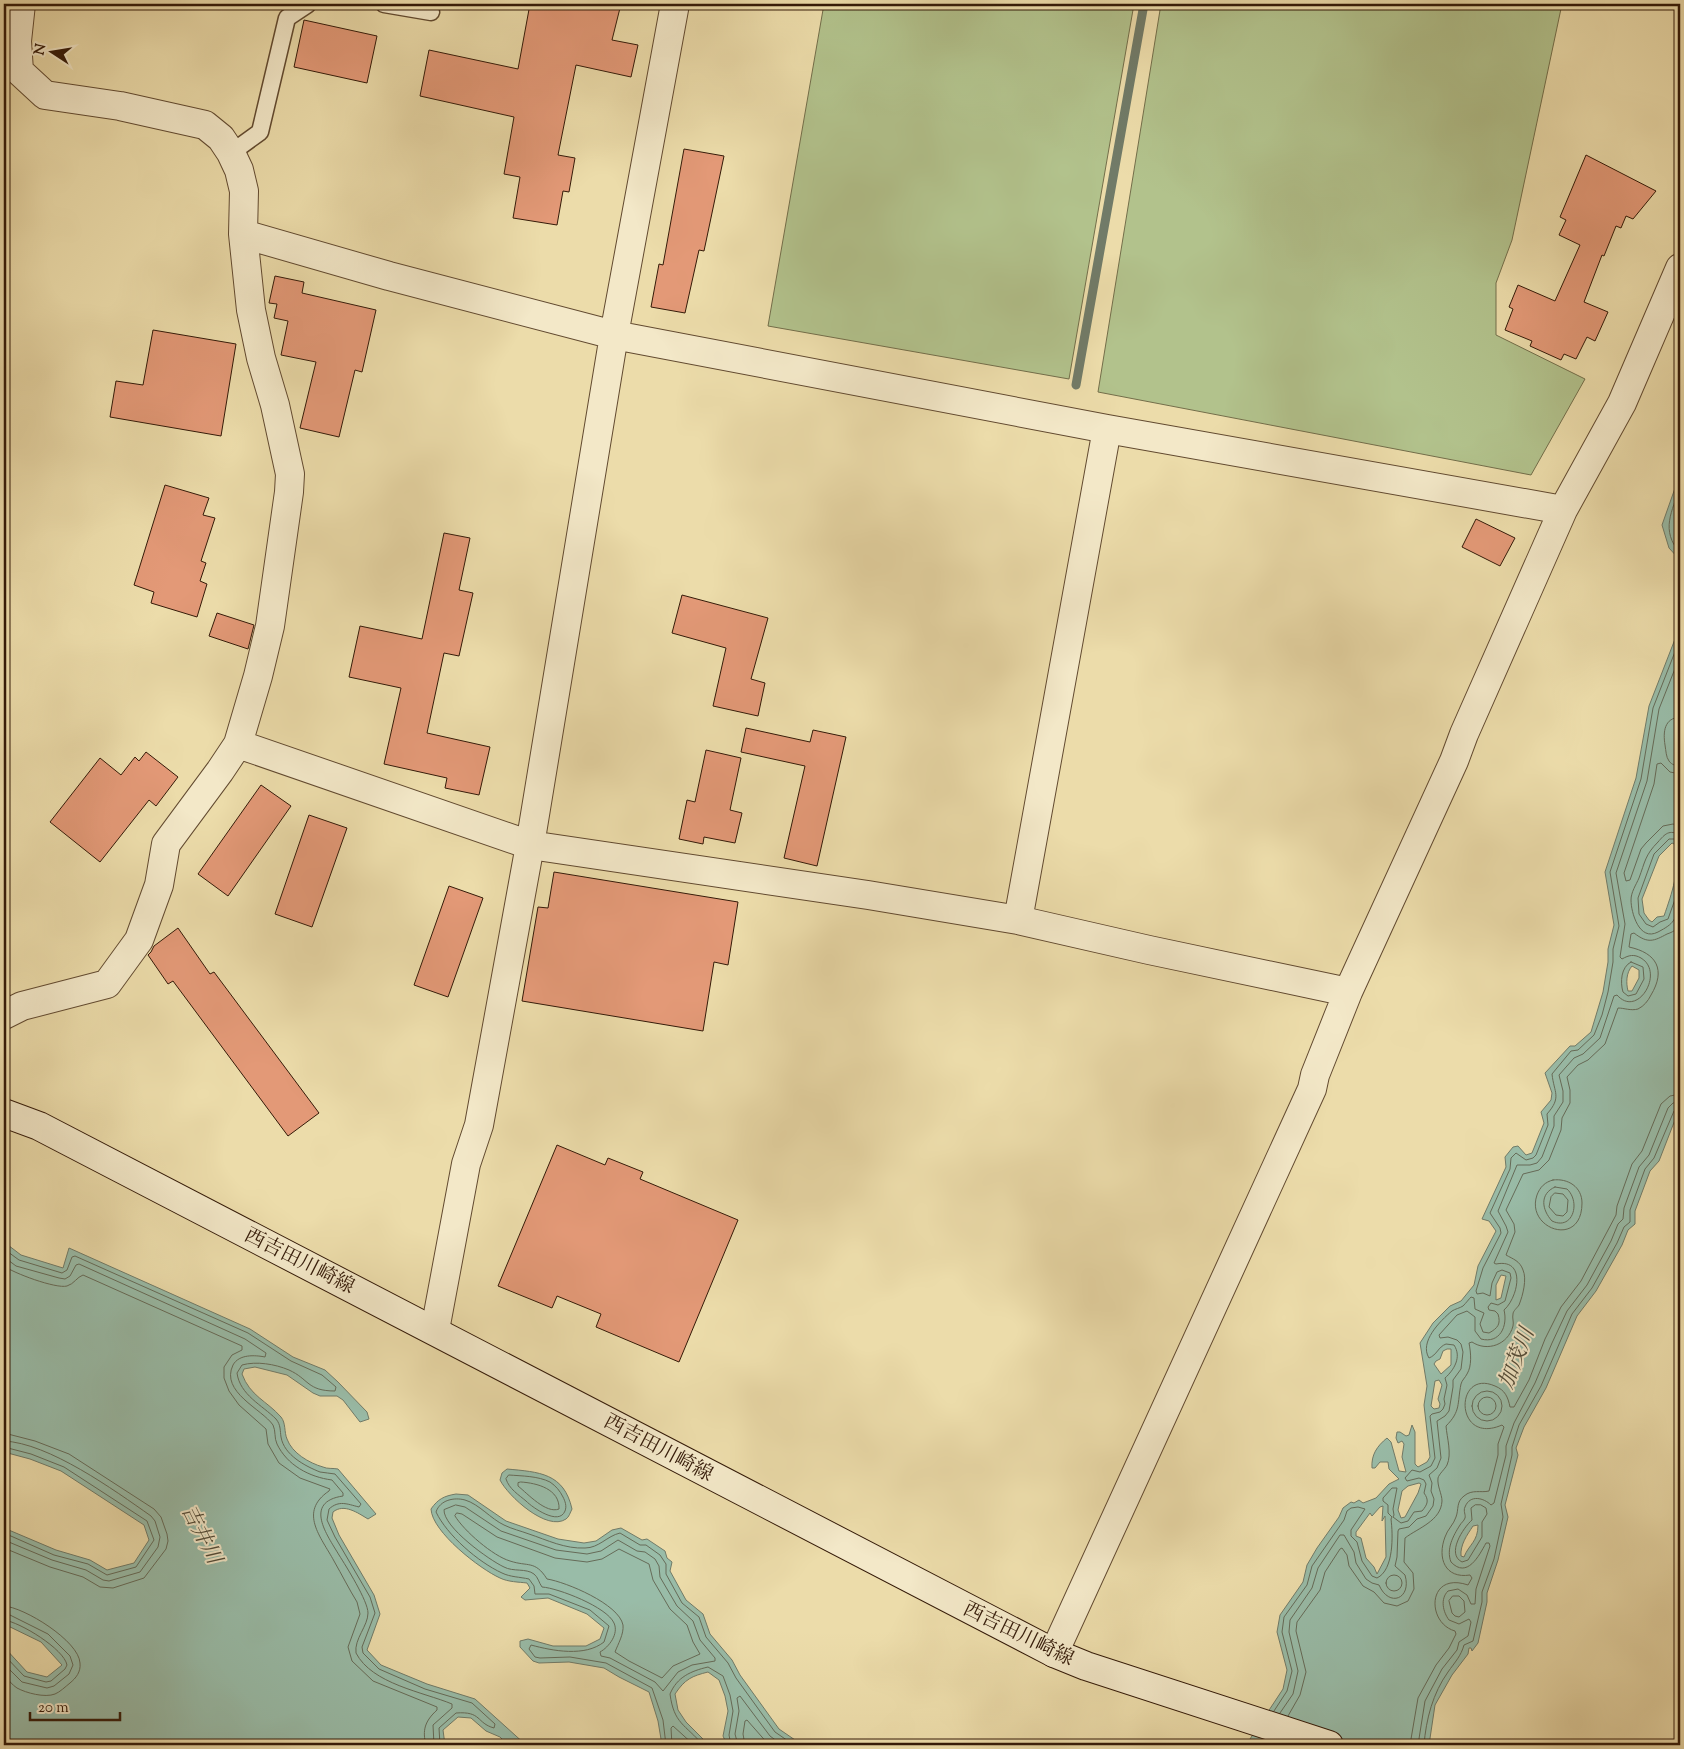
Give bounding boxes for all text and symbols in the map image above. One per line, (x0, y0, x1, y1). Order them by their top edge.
north arrow (28, 28, 78, 78)
text: N (30, 42, 52, 57)
street label: 西吉田川崎線 (239, 1222, 359, 1302)
water label: 加茂川 (1493, 1322, 1544, 1394)
street label: 西吉田川崎線 (598, 1408, 718, 1490)
water label: 吉井川 (173, 1500, 229, 1572)
street label: 西吉田川崎線 (958, 1596, 1078, 1675)
scale bar (30, 1689, 120, 1721)
text: 20 m (38, 1698, 69, 1719)

